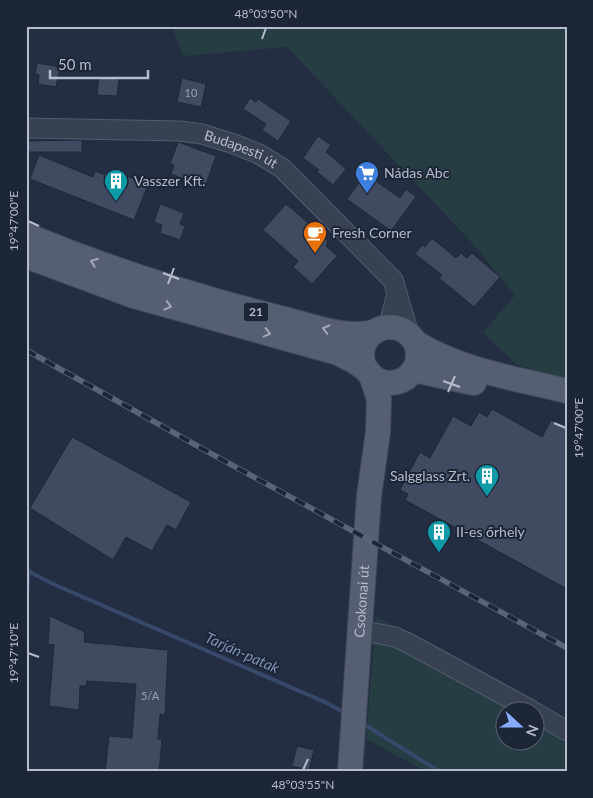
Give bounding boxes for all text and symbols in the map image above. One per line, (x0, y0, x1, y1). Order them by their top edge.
text: 48°03'50"N (235, 6, 297, 21)
scale bar (50, 48, 148, 80)
text: 50 m (58, 55, 92, 73)
house number: 10 (185, 86, 198, 99)
street label: Budapesti út (202, 126, 281, 171)
supermarket icon: Nádas Abc (354, 160, 380, 194)
place label: Nádas Abc (384, 164, 450, 181)
building icon: Vasszer Kft. (103, 168, 129, 202)
place label: Vasszer Kft. (134, 172, 205, 189)
text: 19°47'00"E (6, 191, 21, 251)
cafe icon: Fresh Corner (302, 220, 328, 254)
place label: Fresh Corner (332, 224, 412, 241)
one-way arrow (90, 258, 99, 268)
one-way arrow (164, 300, 172, 310)
road number: 21 (244, 302, 268, 322)
one-way arrow (322, 325, 330, 335)
one-way arrow (262, 327, 271, 338)
text: 19°47'00"E (571, 398, 586, 458)
building icon: Salgglass Zrt. (474, 463, 500, 497)
place label: Salgglass Zrt. (390, 467, 470, 484)
building icon: II-es őrhely (426, 519, 452, 553)
place label: II-es őrhely (456, 523, 526, 540)
street label: Csokonai út (350, 565, 372, 638)
text: 19°47'10"E (6, 623, 21, 683)
water label: Tarján-patak (203, 628, 283, 677)
house number: 5/A (141, 689, 160, 702)
north arrow (496, 700, 546, 750)
text: N (523, 723, 542, 739)
text: 48°03'55"N (272, 777, 334, 792)

